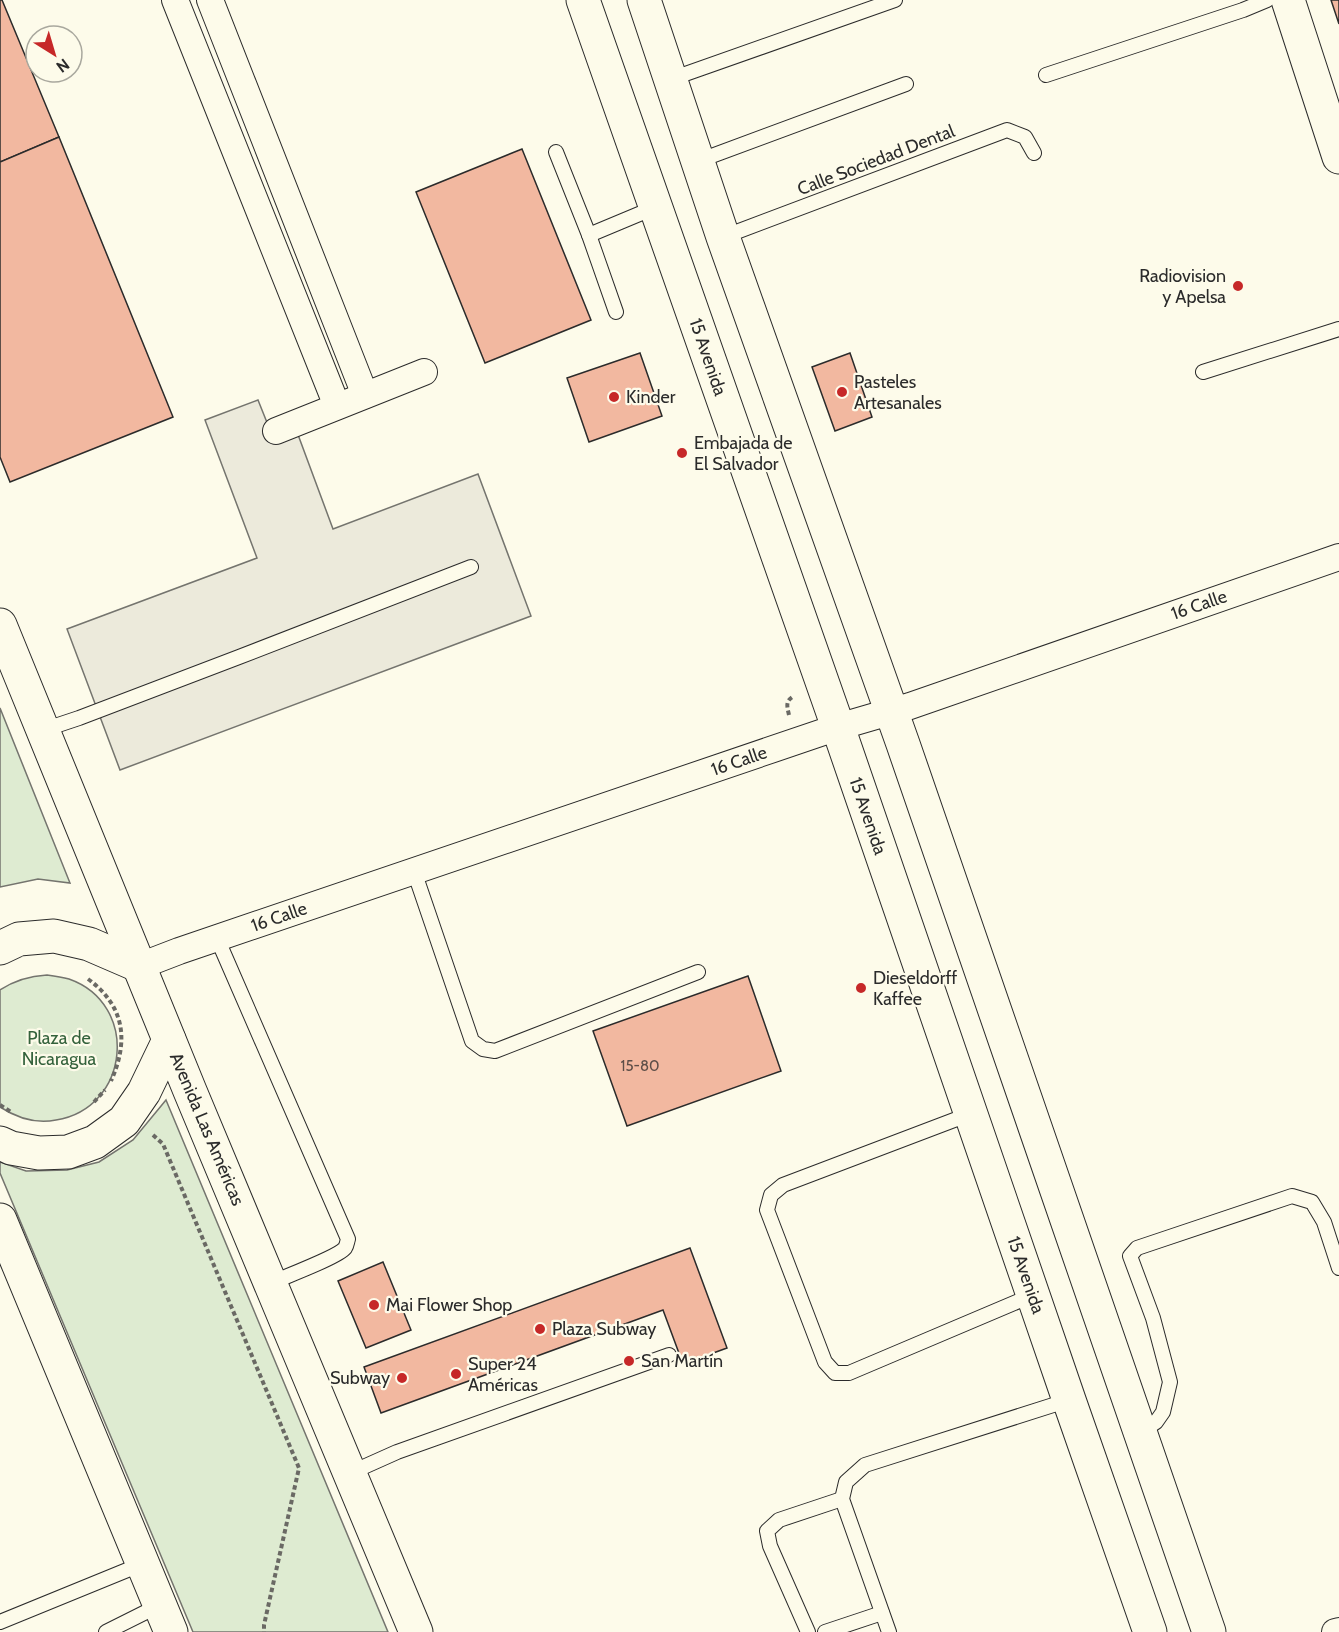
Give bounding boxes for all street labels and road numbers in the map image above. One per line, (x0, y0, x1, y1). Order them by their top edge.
street label: Calle Sociedad Dental (794, 120, 958, 200)
street label: 15 Avenida (684, 315, 732, 399)
street label: 16 Calle (1168, 585, 1230, 625)
street label: 16 Calle (708, 741, 770, 781)
street label: 15 Avenida (844, 774, 892, 858)
street label: 16 Calle (248, 897, 310, 937)
street label: Avenida Las Américas (165, 1049, 249, 1209)
street label: 15 Avenida (1002, 1233, 1050, 1317)

